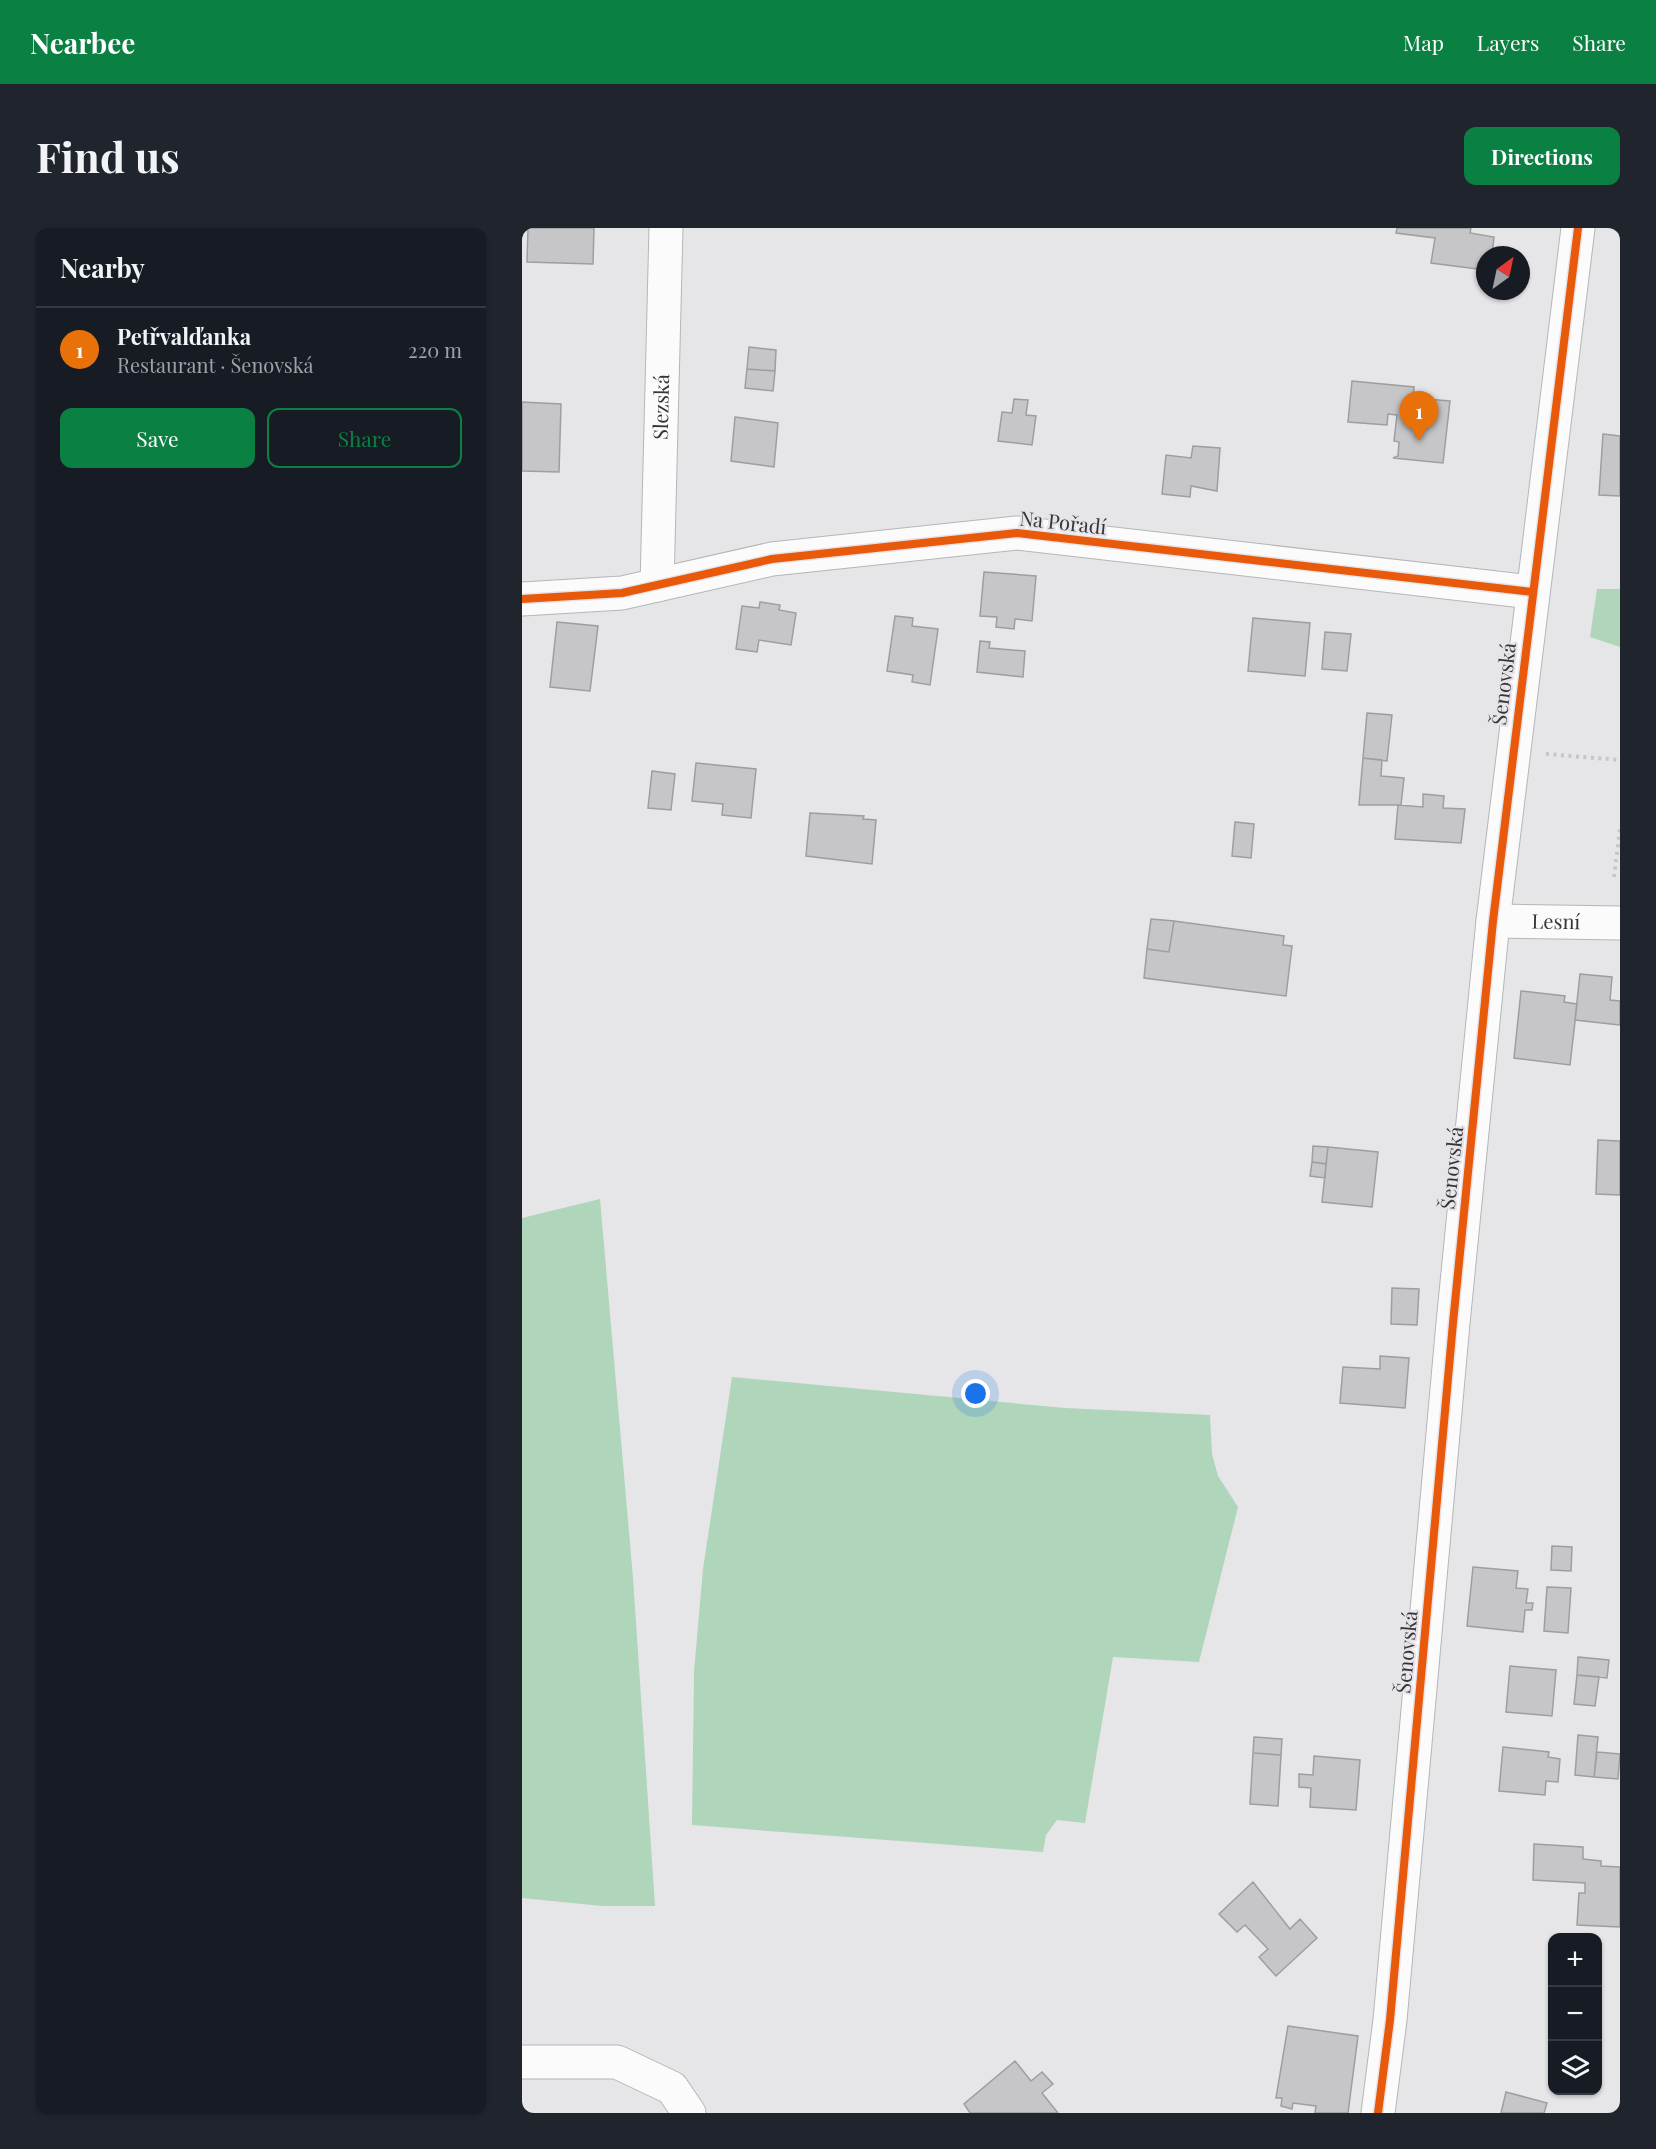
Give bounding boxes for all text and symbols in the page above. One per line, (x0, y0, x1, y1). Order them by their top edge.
text: Nearbee (30, 24, 135, 61)
text: Map (1403, 28, 1444, 56)
text: Layers (1477, 28, 1539, 56)
text: Share (1572, 28, 1626, 56)
button: Directions (1464, 127, 1620, 185)
text: Find us (36, 128, 180, 184)
north arrow (1476, 246, 1530, 300)
text: Nearby (60, 250, 145, 285)
text: Petřvalďanka (117, 321, 251, 351)
text: 1 (76, 336, 83, 363)
text: 220 m (408, 336, 462, 363)
text: Restaurant · Šenovská (117, 351, 313, 378)
street label: Slezská (646, 374, 674, 440)
pin: 1 (1400, 392, 1438, 441)
button: Save (60, 408, 255, 468)
button: Share (267, 408, 462, 468)
street label: Na Pořadí (1018, 504, 1108, 540)
street label: Šenovská (1484, 641, 1521, 727)
street label: Lesní (1531, 907, 1581, 934)
street label: Šenovská (1433, 1125, 1468, 1211)
your location (961, 1379, 990, 1408)
street label: Šenovská (1388, 1609, 1423, 1694)
map controls (1548, 1933, 1602, 2095)
button: + (1548, 1933, 1602, 1987)
button: − (1548, 1987, 1602, 2041)
button: layers (1548, 2041, 1602, 2095)

